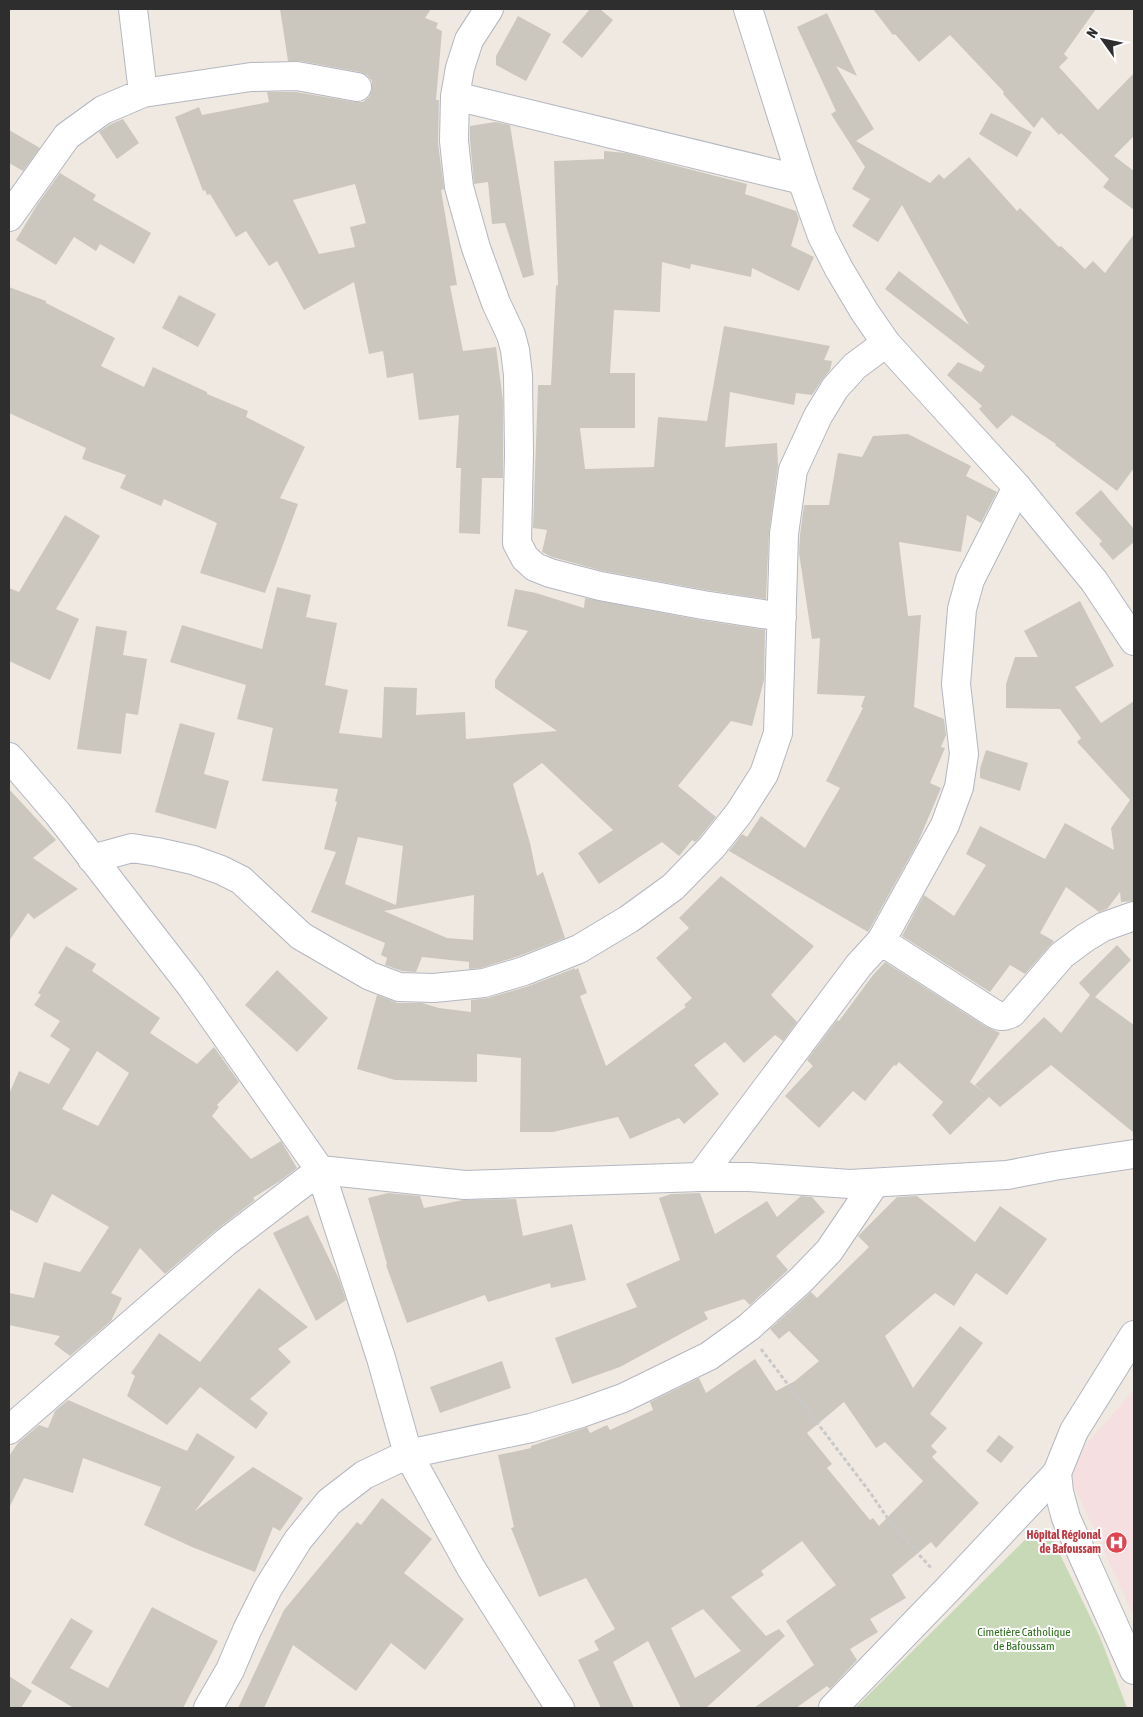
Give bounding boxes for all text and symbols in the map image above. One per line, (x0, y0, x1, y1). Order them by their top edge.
north arrow (1078, 15, 1128, 65)
text: N (1083, 25, 1101, 41)
place label: Hôpital Régional de Bafoussam (1026, 1528, 1102, 1556)
hospital icon: Hôpital Régional de Bafoussam (1105, 1530, 1129, 1554)
park label: Cimetière Catholique de Bafoussam (977, 1625, 1071, 1653)

